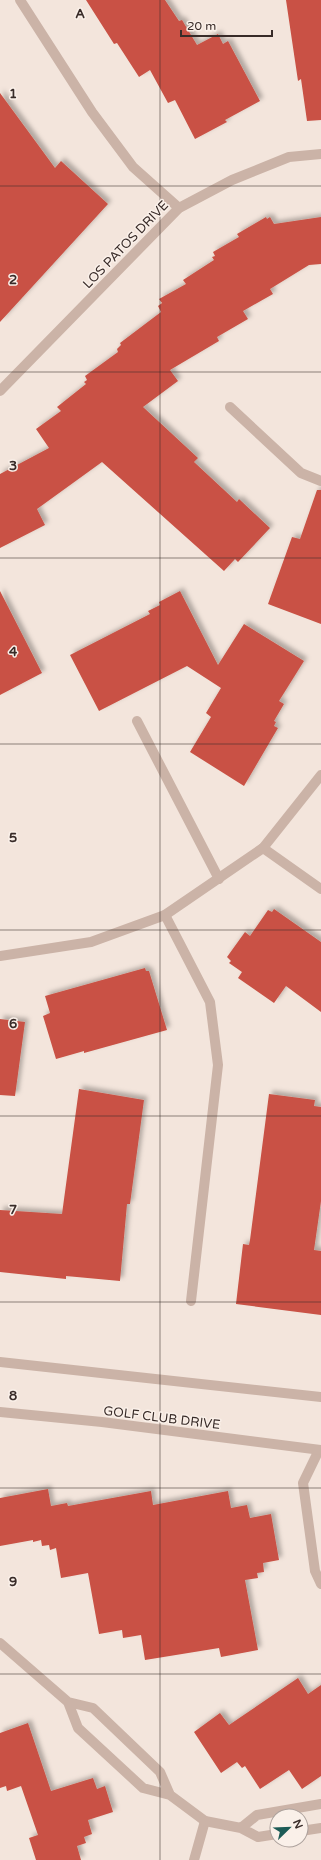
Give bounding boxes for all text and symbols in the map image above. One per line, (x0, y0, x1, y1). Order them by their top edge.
text: A (75, 6, 85, 22)
scale bar (181, 12, 272, 38)
text: 20 m (187, 19, 216, 33)
text: 1 (9, 86, 17, 102)
street label: LOS PATOS DRIVE (80, 197, 172, 292)
text: 2 (9, 272, 17, 288)
text: 3 (9, 458, 17, 474)
text: 4 (9, 644, 18, 660)
text: 5 (9, 830, 17, 846)
text: 6 (9, 1016, 17, 1032)
text: 7 (9, 1202, 17, 1218)
text: 8 (9, 1388, 17, 1404)
street label: GOLF CLUB DRIVE (102, 1403, 221, 1433)
text: 9 (9, 1574, 17, 1590)
north arrow (269, 1808, 309, 1848)
text: N (290, 1818, 305, 1831)

